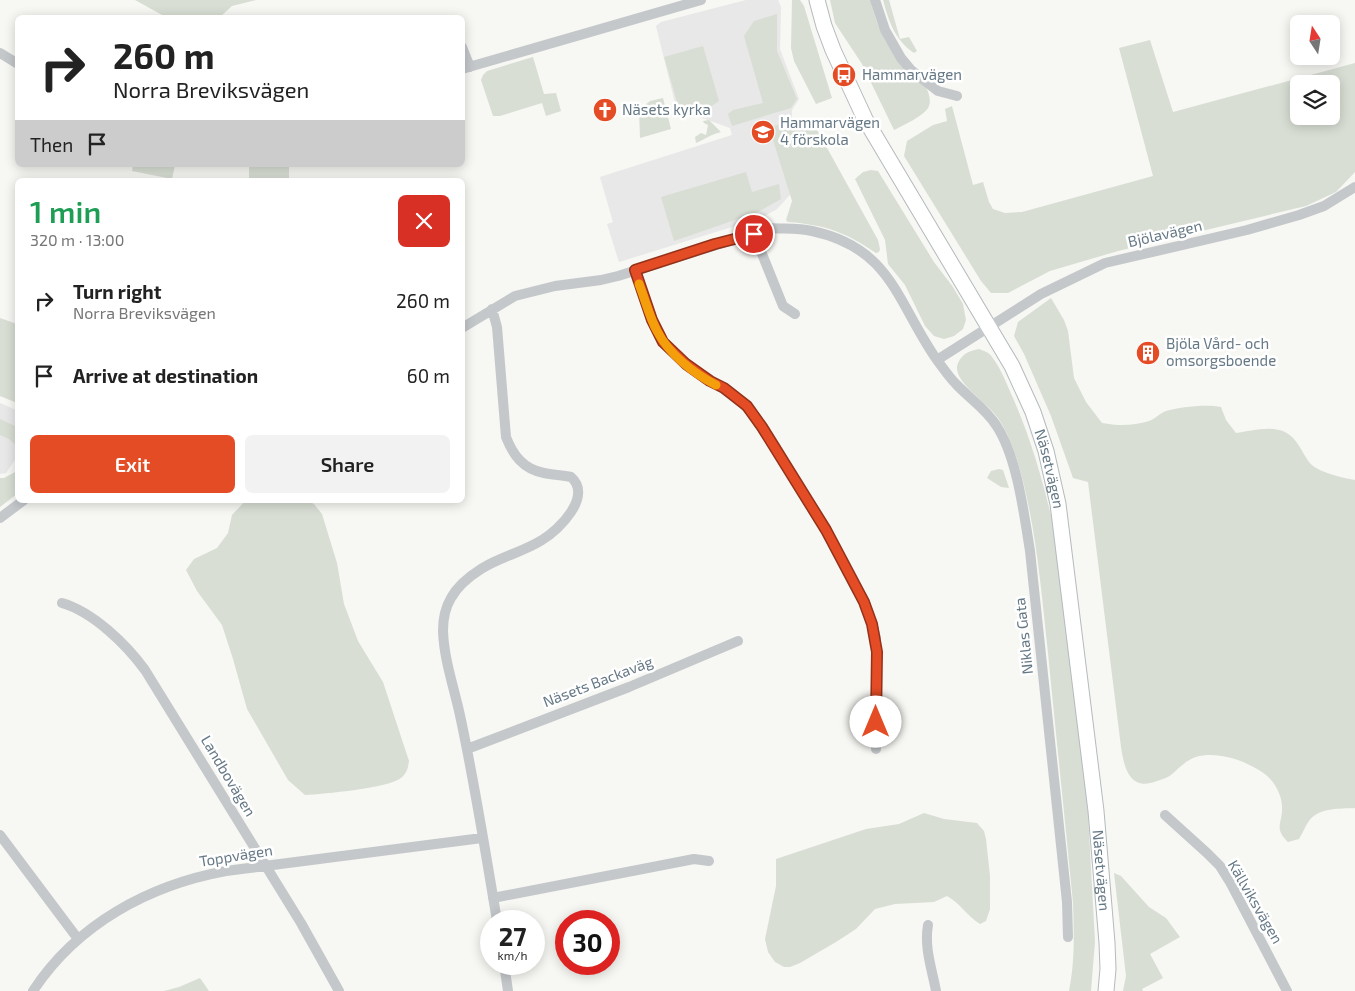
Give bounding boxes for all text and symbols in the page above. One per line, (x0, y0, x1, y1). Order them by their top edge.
north arrow (1290, 15, 1340, 65)
map controls (1290, 15, 1340, 125)
text: 260 m (113, 34, 214, 76)
icon: right (30, 35, 95, 100)
bus stop icon: Hammarvägen (831, 62, 857, 88)
place label: Hammarvägen (862, 65, 962, 83)
button: layers (1290, 75, 1340, 125)
text: Norra Breviksvägen (113, 76, 309, 102)
church icon: Näsets kyrka (592, 97, 618, 123)
place label: Näsets kyrka (622, 100, 711, 118)
place label: Hammarvägen 4 förskola (780, 113, 880, 148)
school or university icon: Hammarvägen 4 förskola (750, 119, 776, 145)
icon: arrive (83, 130, 111, 158)
text: Then (30, 133, 73, 156)
text: 1 min (30, 193, 101, 229)
button: close (398, 195, 450, 247)
pin (733, 213, 775, 255)
street label: Bjölavägen (1126, 216, 1204, 251)
icon: arrive (740, 220, 768, 248)
text: 320 m · 13:00 (30, 230, 124, 249)
text: Turn right (73, 280, 161, 303)
icon: right (30, 287, 58, 315)
text: 260 m (396, 289, 450, 312)
text: Norra Breviksvägen (73, 303, 216, 322)
place label: Bjöla Vård- och omsorgsboende (1166, 334, 1276, 369)
building icon: Bjöla Vård- och omsorgsboende (1135, 340, 1161, 366)
icon: arrive (30, 362, 58, 390)
text: Arrive at destination (73, 364, 258, 387)
text: 60 m (407, 364, 450, 387)
street label: Näsetvägen (1031, 427, 1068, 510)
button: Exit (30, 435, 235, 493)
button: Share (245, 435, 450, 493)
street label: Niklas Gata (1010, 597, 1036, 675)
street label: Näsets Backaväg (540, 652, 656, 710)
position arrow (849, 695, 901, 747)
street label: Landbovägen (198, 732, 260, 819)
street label: Näsetvägen (1090, 829, 1114, 912)
street label: Toppvägen (198, 840, 274, 870)
street label: Källviksvägen (1225, 856, 1287, 947)
speed limit sign: 30 (555, 910, 620, 975)
text: 27 (499, 921, 526, 951)
text: km/h (498, 948, 527, 962)

